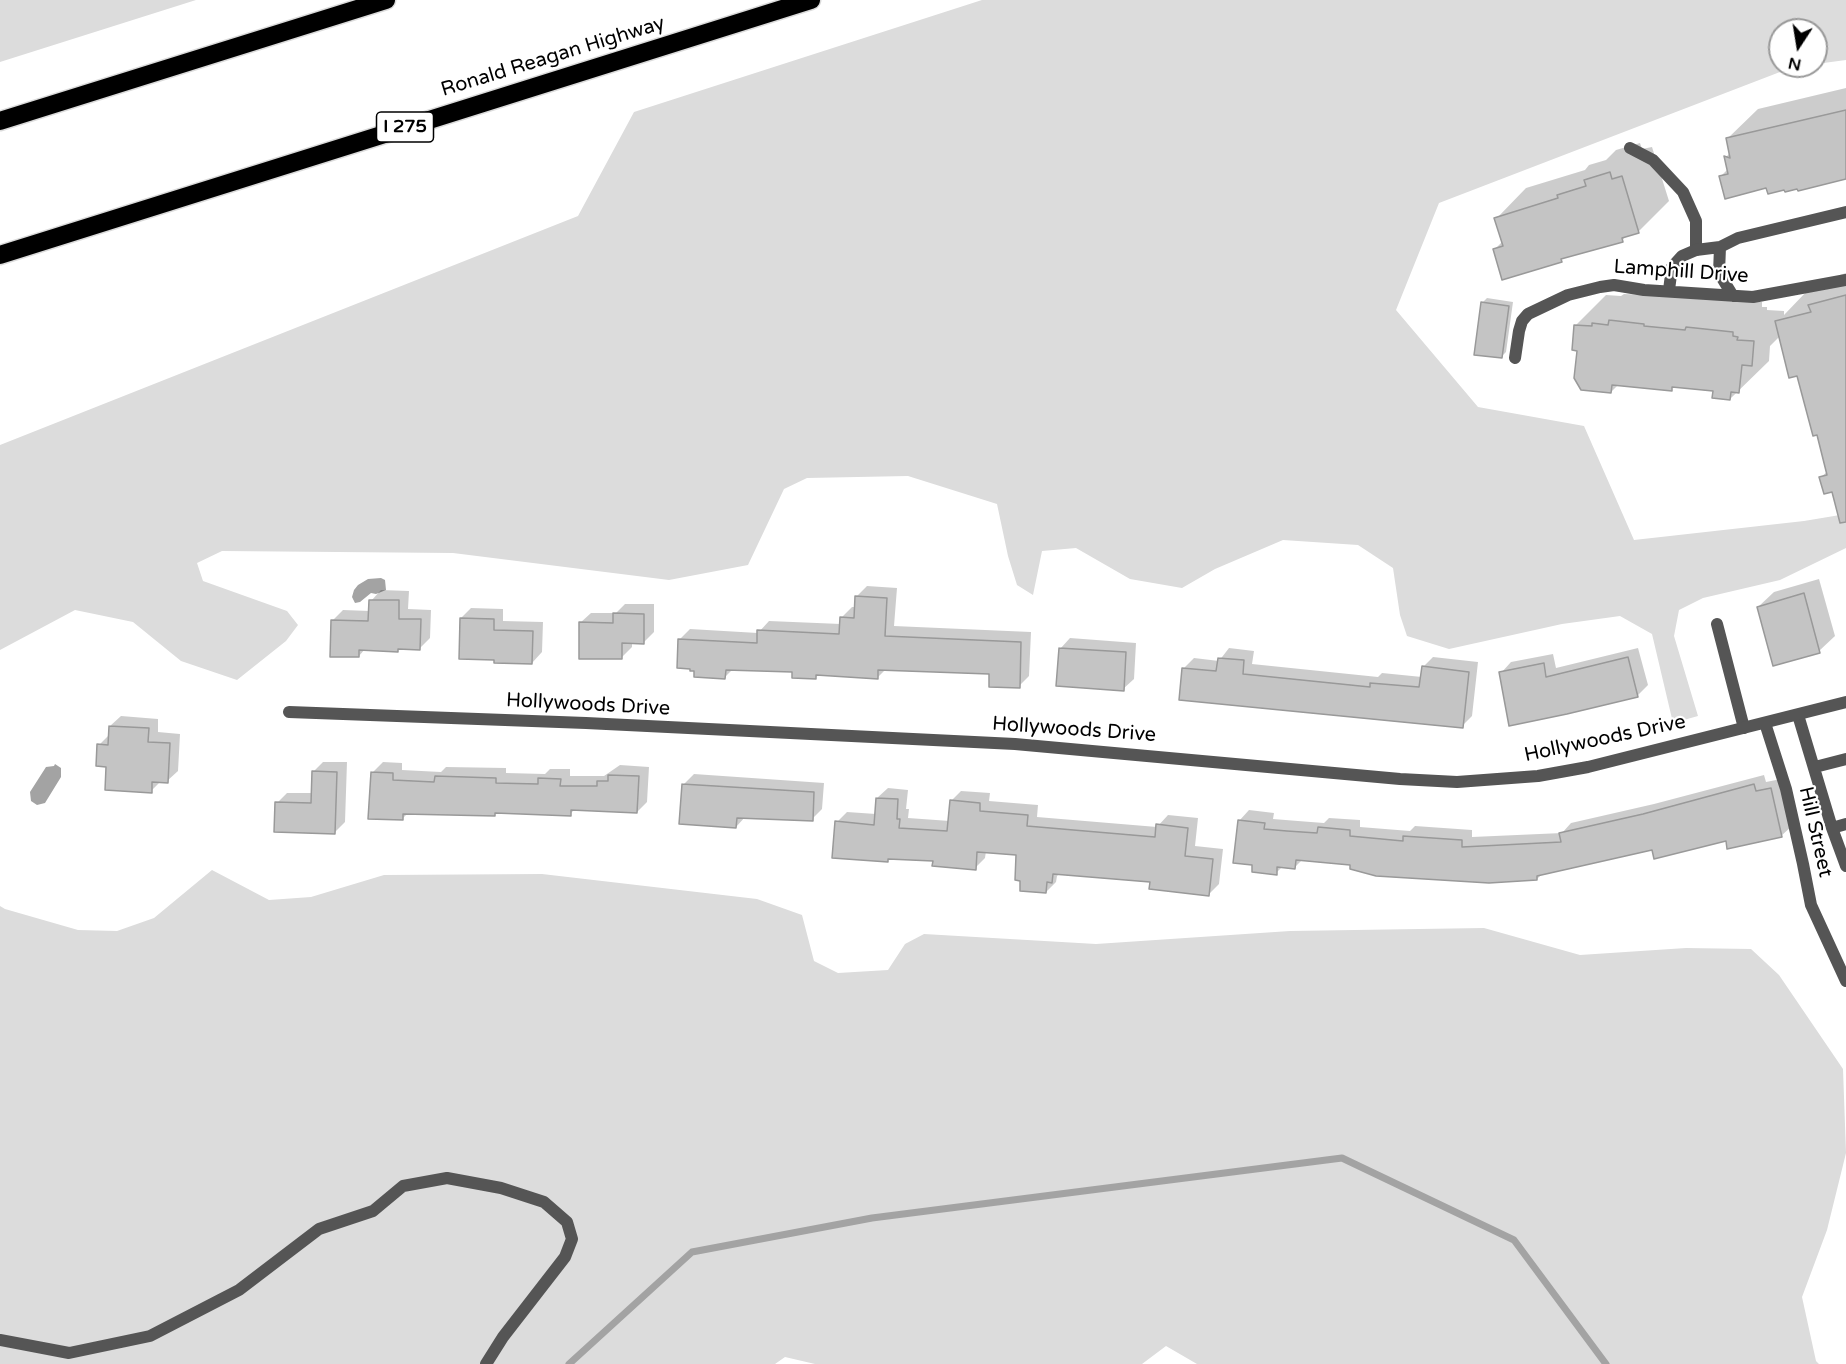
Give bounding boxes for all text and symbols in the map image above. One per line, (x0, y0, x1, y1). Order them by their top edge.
street label: Ronald Reagan Highway (438, 12, 668, 102)
north arrow (1768, 18, 1828, 78)
text: N (1786, 53, 1803, 75)
road number: I 275 (376, 112, 434, 142)
street label: Lamphill Drive (1613, 255, 1749, 289)
street label: Hollywoods Drive (505, 689, 671, 721)
street label: Hollywoods Drive (1522, 710, 1688, 768)
street label: Hollywoods Drive (991, 712, 1157, 748)
street label: Hill Street (1793, 784, 1837, 880)

